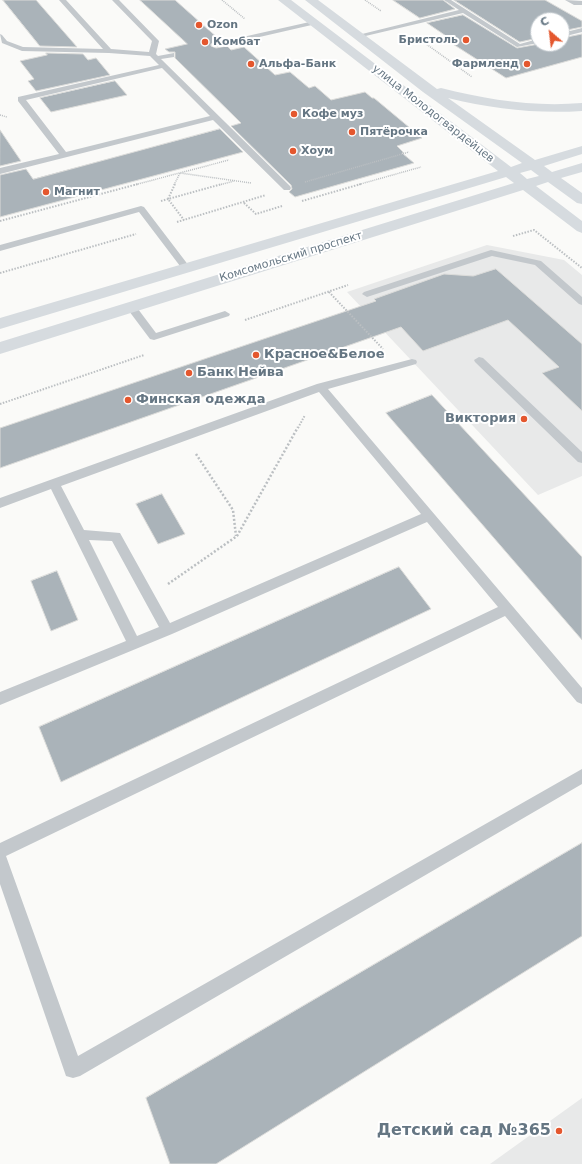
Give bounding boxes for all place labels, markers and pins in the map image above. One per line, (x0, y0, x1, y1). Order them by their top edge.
place label: Ozon (207, 18, 238, 32)
marker: Ozon (194, 20, 204, 30)
place label: Бристоль (399, 33, 458, 47)
place label: Комбат (213, 35, 260, 49)
marker: Бристоль (461, 35, 471, 45)
marker: Комбат (200, 37, 210, 47)
place label: Альфа-Банк (259, 57, 336, 71)
place label: Фармленд (452, 57, 519, 71)
marker: Альфа-Банк (246, 59, 256, 69)
marker: Фармленд (522, 59, 532, 69)
place label: Кофе муз (302, 107, 363, 121)
marker: Кофе муз (289, 109, 299, 119)
place label: Пятёрочка (360, 125, 428, 139)
marker: Пятёрочка (347, 127, 357, 137)
place label: Хоум (301, 144, 333, 158)
marker: Хоум (288, 146, 298, 156)
place label: Магнит (54, 185, 100, 199)
marker: Магнит (41, 187, 51, 197)
place label: Красное&Белое (264, 347, 384, 363)
marker: Красное&Белое (251, 350, 261, 360)
place label: Банк Нейва (197, 365, 284, 381)
marker: Банк Нейва (184, 368, 194, 378)
place label: Финская одежда (136, 392, 266, 408)
marker: Финская одежда (123, 395, 133, 405)
place label: Виктория (445, 411, 516, 427)
marker: Виктория (519, 414, 529, 424)
place label: Детский сад №365 (377, 1121, 551, 1141)
marker: Детский сад №365 (554, 1126, 564, 1136)

